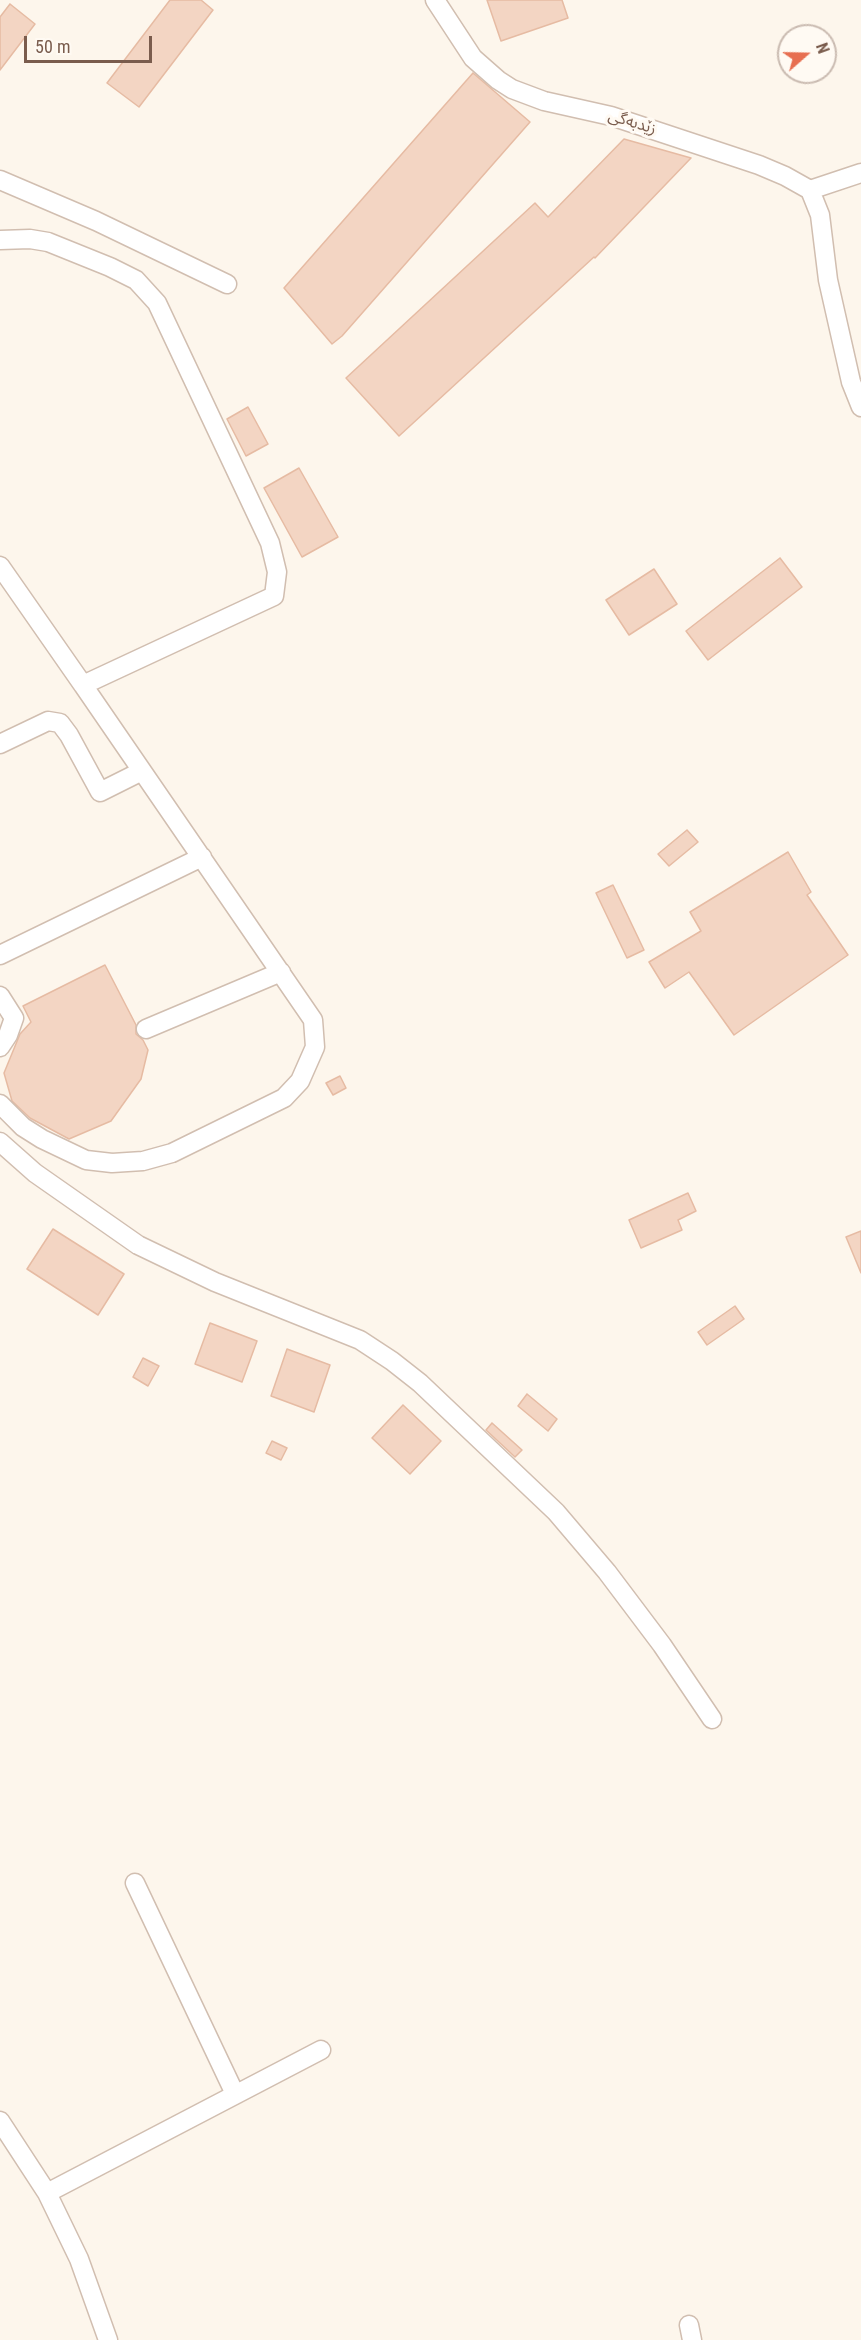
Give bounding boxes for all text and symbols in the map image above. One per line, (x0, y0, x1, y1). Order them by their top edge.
scale bar (27, 24, 154, 62)
north arrow (777, 24, 837, 84)
text: 50 m (35, 36, 70, 57)
text: N (812, 40, 833, 56)
street label: زێدبەگی (606, 107, 658, 139)

